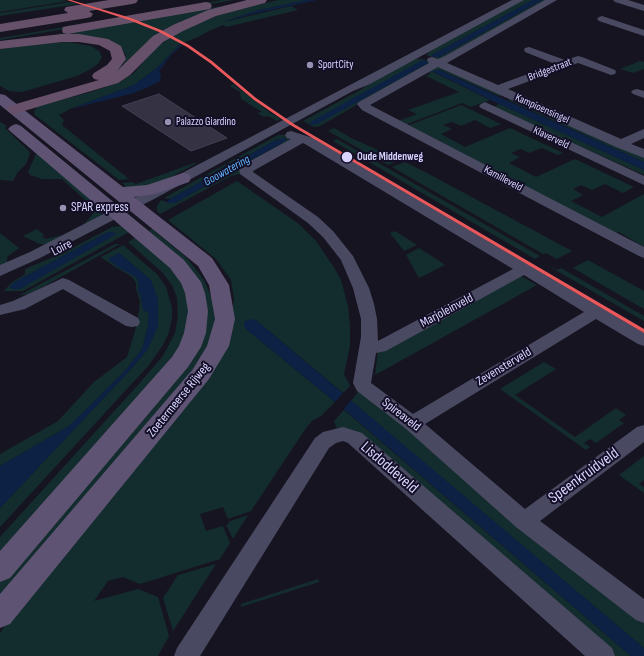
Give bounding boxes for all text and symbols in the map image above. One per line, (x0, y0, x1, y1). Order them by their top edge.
street label: Bridgestraat (526, 56, 574, 84)
place label: SportCity (318, 58, 353, 72)
marker: SportCity (305, 60, 315, 70)
street label: Kampioensingel (513, 91, 571, 127)
place label: Palazzo Giardino (176, 115, 236, 129)
marker: Palazzo Giardino (163, 117, 173, 127)
street label: Klaverveld (531, 124, 571, 152)
marker: Oude Middenweg (340, 150, 354, 164)
place label: Oude Middenweg (357, 150, 423, 164)
water label: Goowatering (201, 152, 253, 190)
street label: Kamilleveld (481, 163, 525, 195)
place label: SPAR express (71, 200, 129, 216)
marker: SPAR express (58, 203, 68, 213)
street label: Loire (49, 236, 75, 260)
street label: Marjoleinveld (418, 291, 476, 331)
street label: Zevensterveld (474, 344, 534, 390)
street label: Zoetermeerse Rijweg (144, 360, 214, 440)
street label: Spireaveld (378, 395, 424, 435)
street label: Lisdoddeveld (356, 438, 422, 498)
street label: Speenkruidveld (545, 444, 623, 508)

